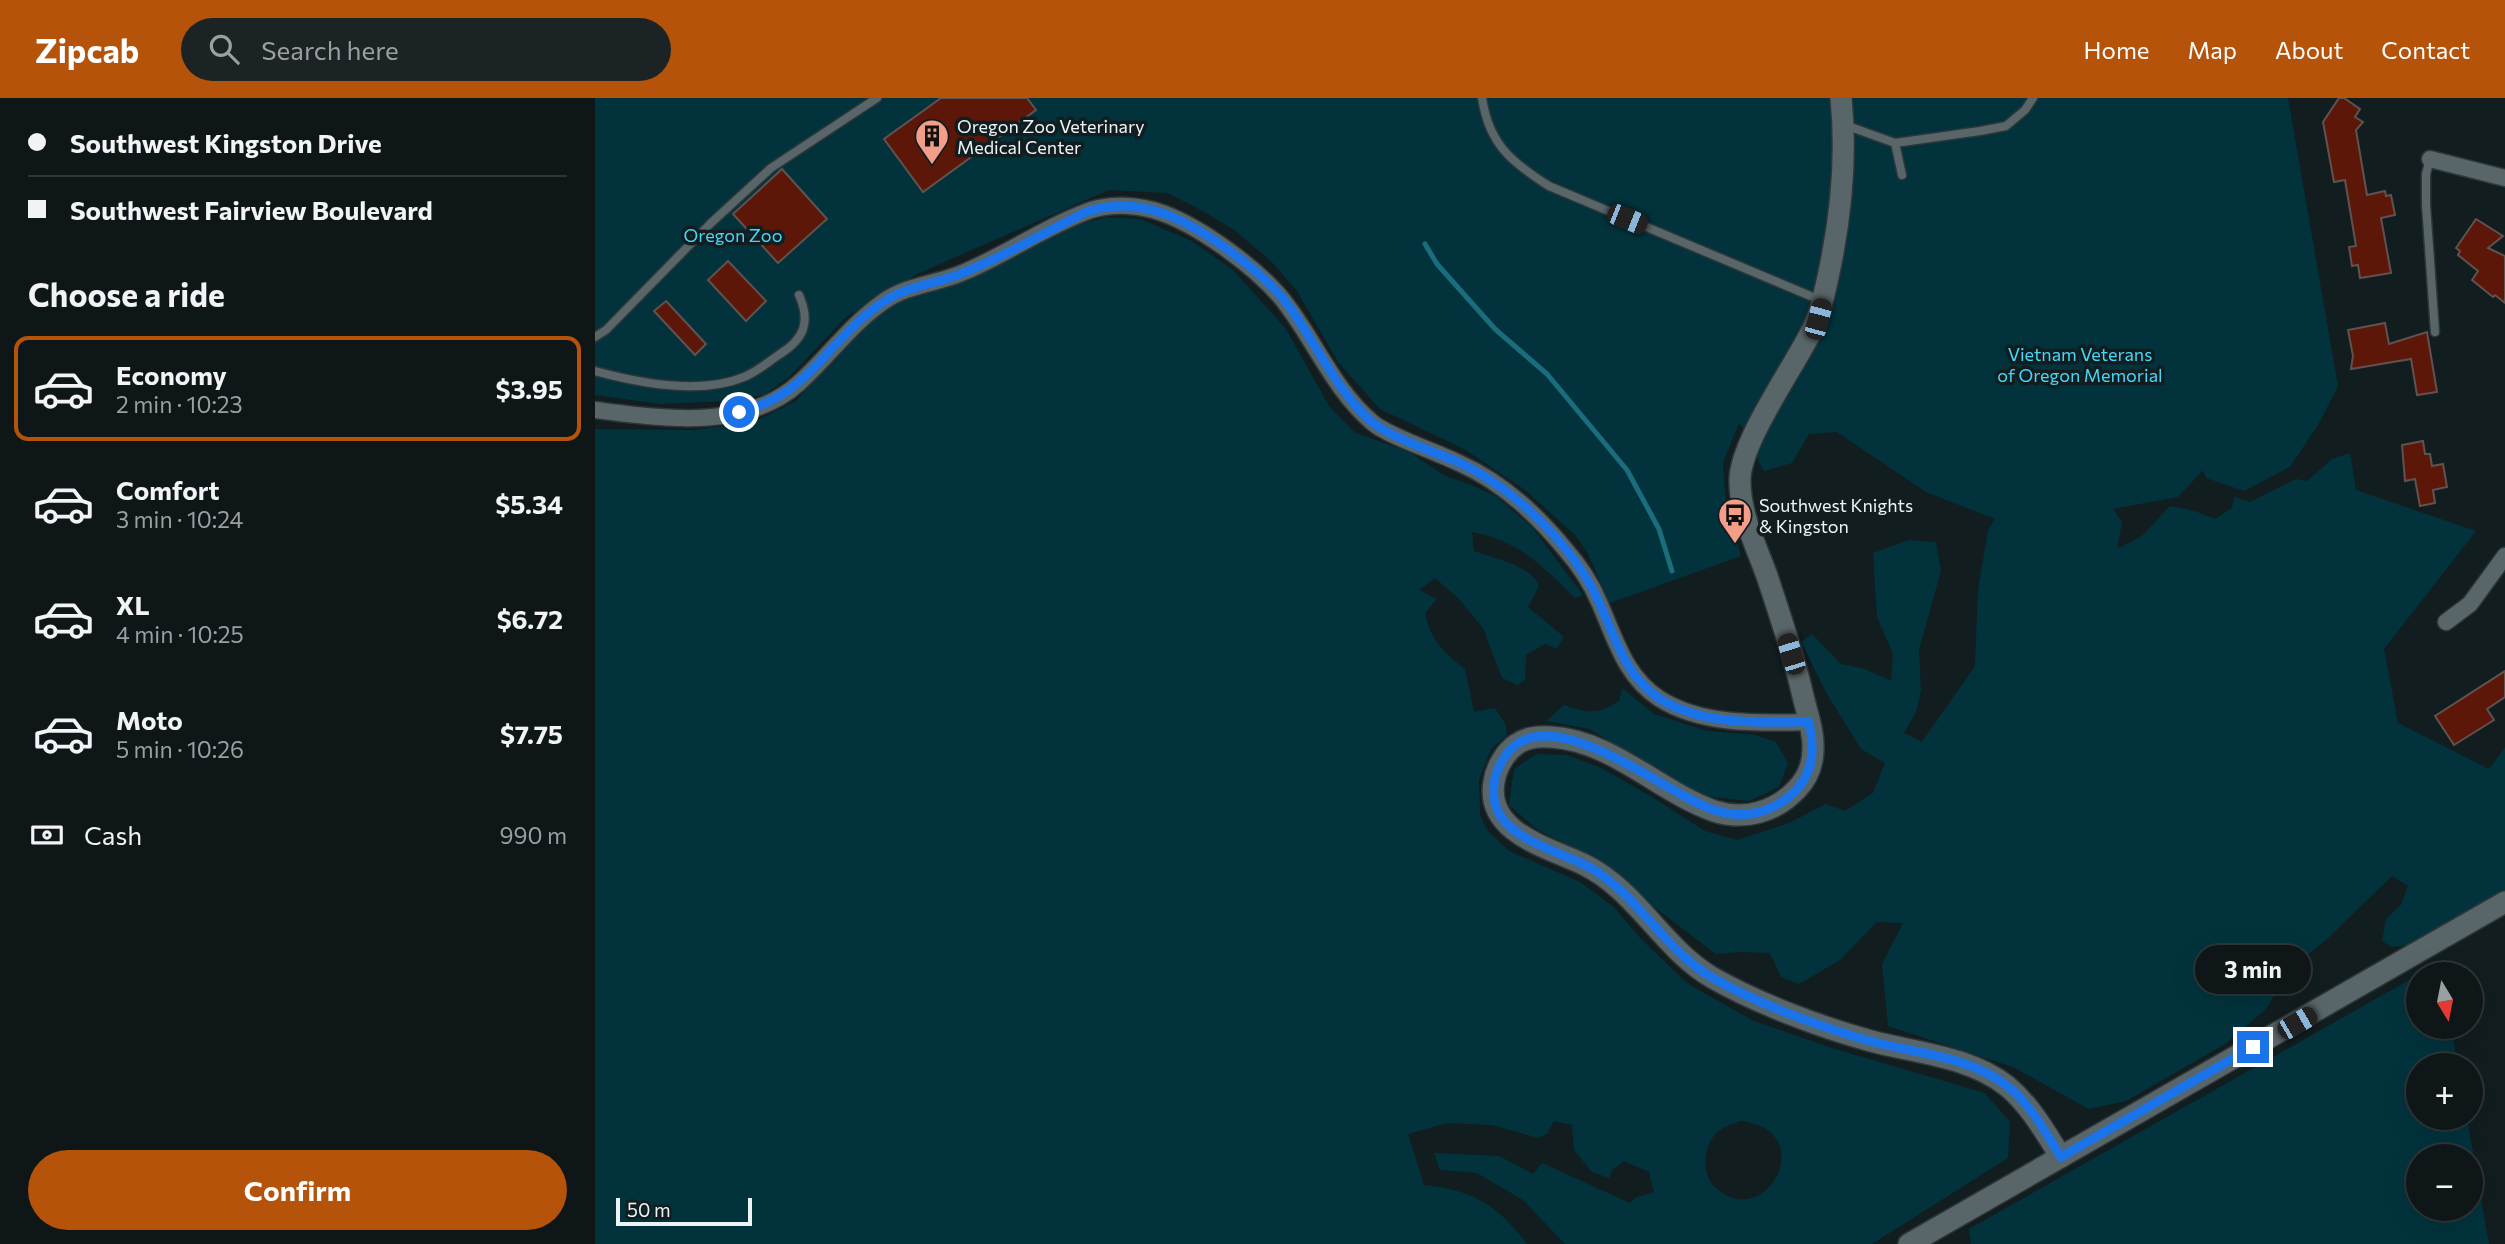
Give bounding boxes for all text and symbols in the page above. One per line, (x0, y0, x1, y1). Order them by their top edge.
search box (181, 18, 671, 81)
text: Zipcab (35, 29, 139, 70)
icon: search (205, 30, 243, 68)
text: Search here (261, 34, 399, 65)
text: Home (2084, 35, 2150, 64)
text: Map (2188, 35, 2237, 64)
text: About (2275, 35, 2343, 64)
text: Contact (2381, 35, 2470, 64)
place label: Oregon Zoo Veterinary Medical Center (957, 115, 1144, 158)
building icon: Oregon Zoo Veterinary Medical Center (913, 117, 951, 166)
text: Southwest Kingston Drive (70, 127, 382, 158)
text: Southwest Fairview Boulevard (70, 194, 433, 225)
car (1604, 201, 1651, 237)
park label: Oregon Zoo (684, 224, 782, 246)
text: Choose a ride (28, 274, 225, 314)
car (1803, 296, 1834, 342)
park label: Vietnam Veterans of Oregon Memorial (1997, 343, 2163, 386)
icon: car (32, 357, 95, 420)
text: Economy (116, 359, 227, 390)
text: $3.95 (496, 373, 563, 404)
text: 2 min · 10:23 (116, 390, 243, 418)
route start (723, 396, 755, 428)
icon: car (32, 472, 95, 535)
text: Comfort (116, 474, 219, 505)
text: $5.34 (495, 488, 563, 519)
place label: Southwest Knights & Kingston (1759, 494, 1913, 537)
bus stop icon: Southwest Knights & Kingston (1716, 496, 1754, 545)
text: 3 min · 10:24 (116, 505, 243, 533)
icon: car (32, 587, 95, 650)
text: XL (116, 589, 150, 620)
text: $6.72 (497, 603, 563, 634)
text: 4 min · 10:25 (116, 620, 244, 648)
car (1775, 631, 1808, 677)
icon: car (32, 702, 95, 765)
text: Moto (116, 704, 183, 735)
text: $7.75 (500, 718, 563, 749)
text: 5 min · 10:26 (116, 735, 244, 763)
icon: cash (28, 816, 66, 854)
text: Cash (84, 819, 142, 850)
text: 990 m (500, 821, 567, 849)
callout: 3 min (2195, 946, 2311, 995)
text: 3 min (2224, 955, 2282, 983)
north arrow (2406, 962, 2483, 1040)
map controls (2406, 962, 2483, 1221)
car (2274, 1003, 2321, 1043)
route end (2237, 1031, 2269, 1063)
button: + (2406, 1053, 2483, 1130)
button: − (2406, 1144, 2483, 1221)
button: Confirm (28, 1150, 567, 1230)
scale bar (616, 1195, 753, 1227)
text: 50 m (627, 1198, 671, 1221)

